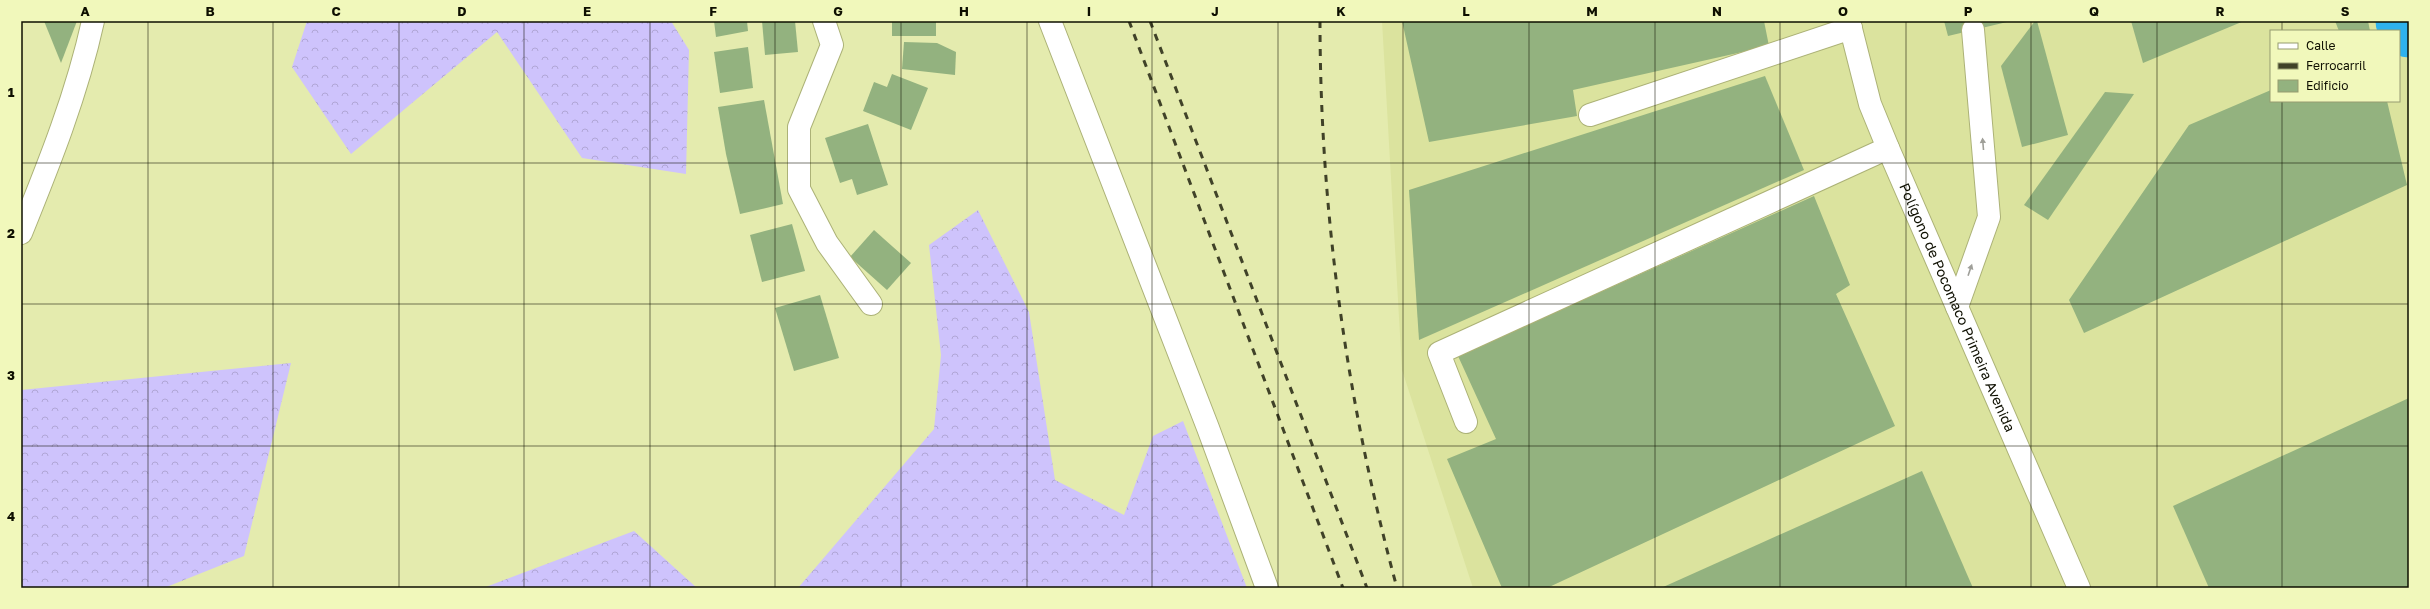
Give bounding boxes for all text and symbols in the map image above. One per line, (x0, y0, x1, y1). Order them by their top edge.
text: A (80, 3, 90, 19)
text: B (205, 3, 215, 19)
text: C (331, 3, 341, 19)
text: D (457, 3, 467, 19)
text: E (583, 3, 591, 19)
text: F (709, 3, 717, 19)
text: G (833, 3, 843, 19)
text: H (959, 3, 969, 19)
text: I (1087, 3, 1091, 19)
text: J (1211, 3, 1219, 19)
text: K (1336, 3, 1346, 19)
text: L (1462, 3, 1470, 19)
text: M (1586, 3, 1598, 19)
text: N (1712, 3, 1722, 19)
text: O (1838, 3, 1848, 19)
text: P (1964, 3, 1973, 19)
text: Q (2089, 3, 2099, 19)
text: R (2215, 3, 2225, 19)
text: S (2341, 3, 2350, 19)
legend (2270, 30, 2400, 102)
text: Calle (2306, 38, 2336, 53)
text: Ferrocarril (2306, 58, 2366, 73)
text: Edificio (2306, 78, 2348, 93)
text: 1 (8, 84, 15, 100)
one-way arrow (1980, 138, 1986, 150)
street label: Polígono de Pocomaco Primeira Avenida (1896, 180, 2019, 434)
text: 2 (7, 225, 15, 241)
one-way arrow (1968, 264, 1974, 276)
text: 3 (7, 367, 15, 383)
text: 4 (7, 508, 15, 524)

